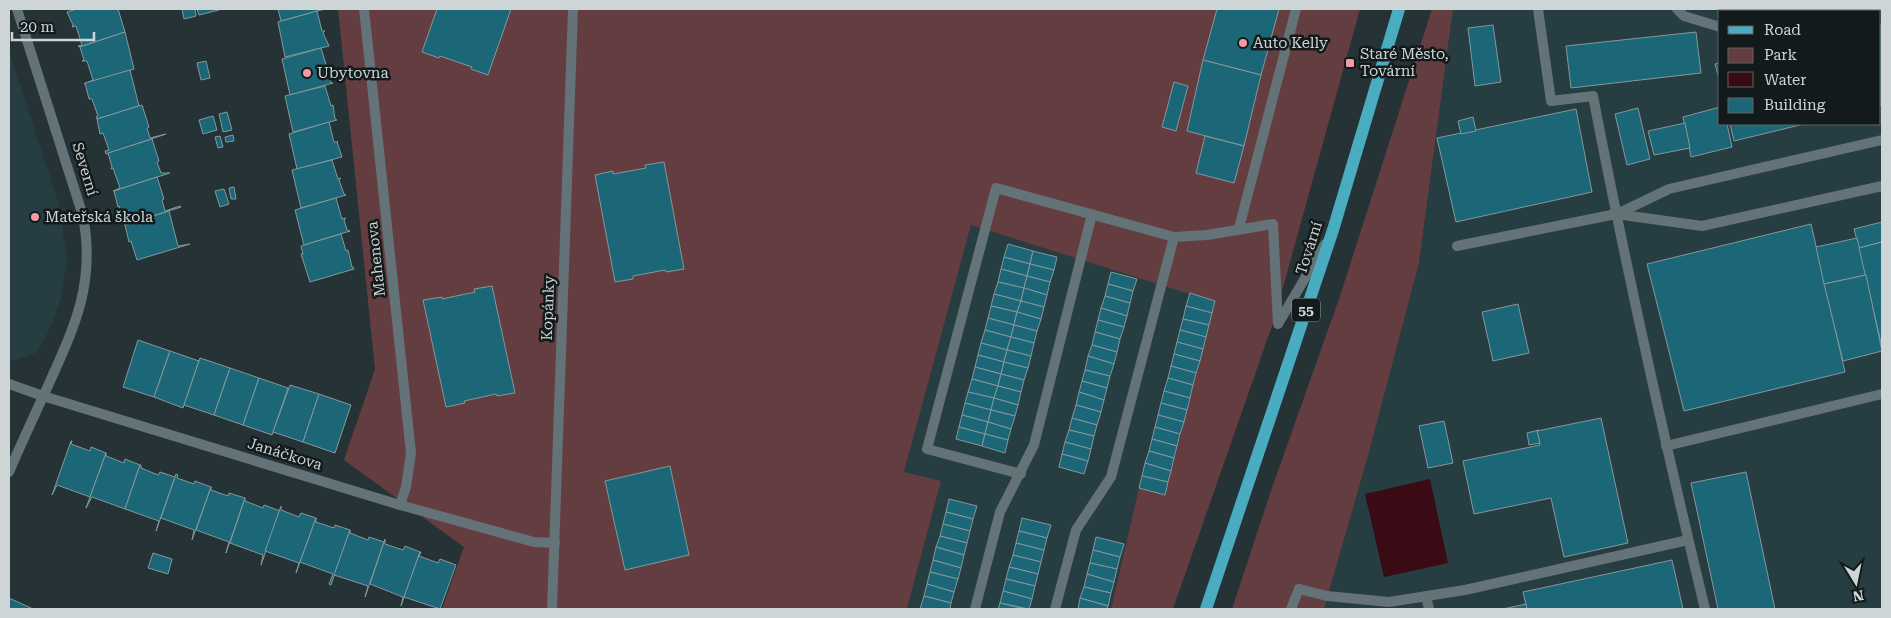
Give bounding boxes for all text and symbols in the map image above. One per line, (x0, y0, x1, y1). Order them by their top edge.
scale bar (12, 10, 95, 42)
legend (1718, 10, 1881, 125)
text: 20 m (20, 18, 55, 36)
text: Road (1764, 21, 1801, 39)
place label: Auto Kelly (1253, 34, 1328, 52)
marker: Auto Kelly (1237, 37, 1249, 49)
place label: Staré Město, Tovární (1360, 45, 1449, 80)
text: Park (1764, 46, 1798, 64)
marker: Staré Město, Tovární (1344, 57, 1356, 69)
place label: Ubytovna (317, 64, 389, 82)
marker: Ubytovna (301, 67, 313, 79)
text: Water (1764, 71, 1806, 89)
text: Building (1764, 96, 1826, 114)
street label: Severní (68, 140, 102, 198)
place label: Mateřská škola (45, 208, 153, 226)
marker: Mateřská škola (29, 211, 41, 223)
street label: Tovární (1292, 219, 1326, 277)
street label: Mahenova (363, 221, 389, 297)
street label: Kopánky (538, 275, 558, 341)
road number: 55 (1292, 298, 1320, 322)
street label: Janáčkova (246, 434, 324, 474)
north arrow (1831, 558, 1881, 608)
text: N (1851, 587, 1865, 605)

